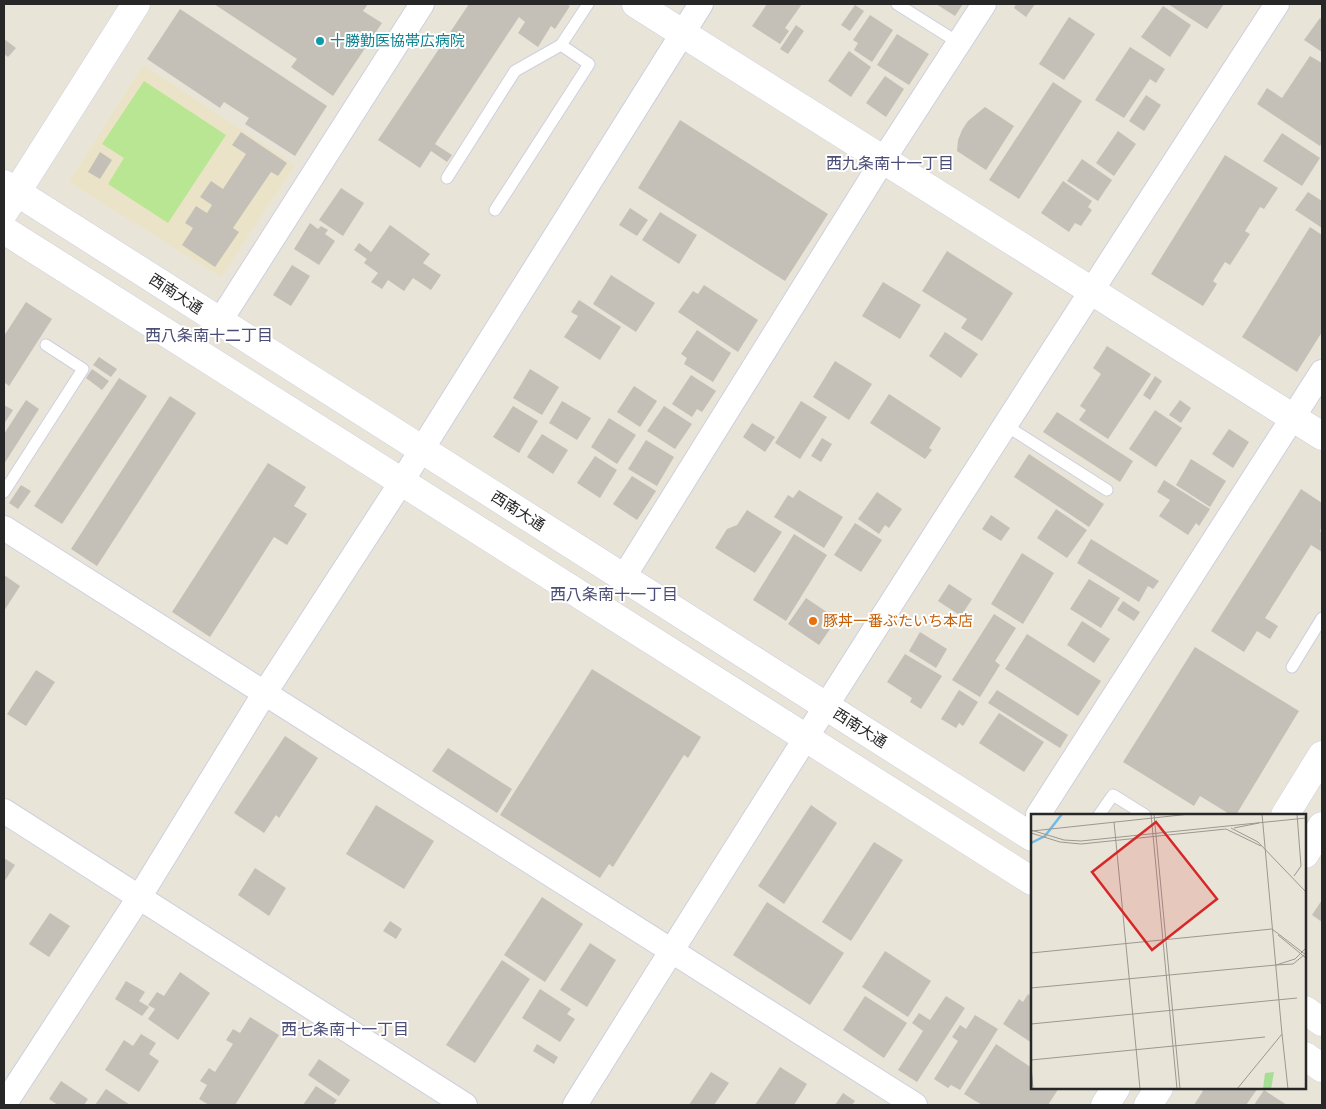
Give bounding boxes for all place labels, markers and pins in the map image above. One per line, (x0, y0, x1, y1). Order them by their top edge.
place label: 十勝勤医協帯広病院 (330, 30, 465, 50)
marker: 十勝勤医協帯広病院 (314, 35, 326, 47)
place label: 豚丼一番ぶたいち本店 (823, 610, 973, 630)
marker: 豚丼一番ぶたいち本店 (807, 615, 819, 627)

